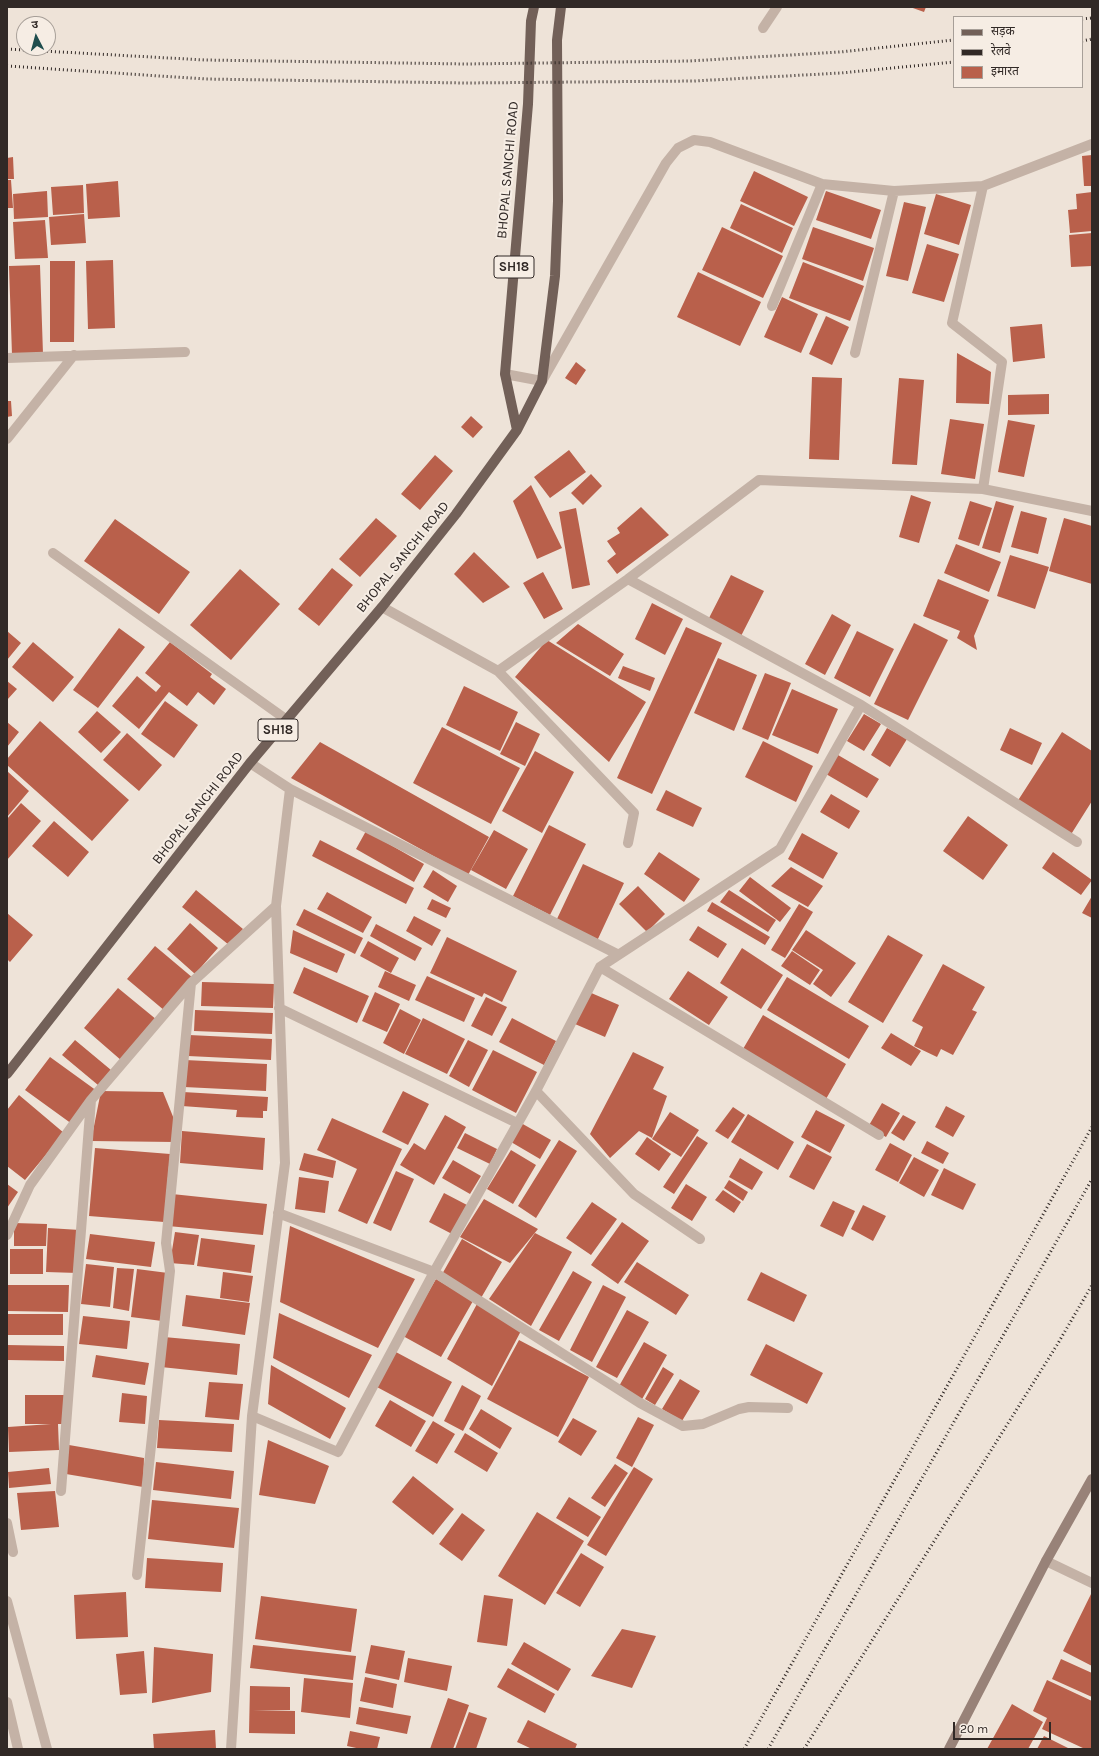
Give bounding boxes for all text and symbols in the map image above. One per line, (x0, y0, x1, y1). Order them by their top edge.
north arrow (16, 16, 56, 56)
legend (953, 16, 1083, 88)
text: उ (31, 18, 39, 31)
text: सड़क (991, 24, 1015, 38)
text: रेलवे (991, 44, 1011, 58)
text: इमारत (991, 64, 1019, 78)
street label: BHOPAL SANCHI ROAD (494, 100, 522, 240)
road number: SH18 (494, 256, 534, 278)
street label: BHOPAL SANCHI ROAD (353, 498, 453, 616)
road number: SH18 (258, 719, 298, 741)
street label: BHOPAL SANCHI ROAD (149, 748, 247, 868)
scale bar (955, 1714, 1053, 1740)
text: 20 m (960, 1722, 988, 1736)

